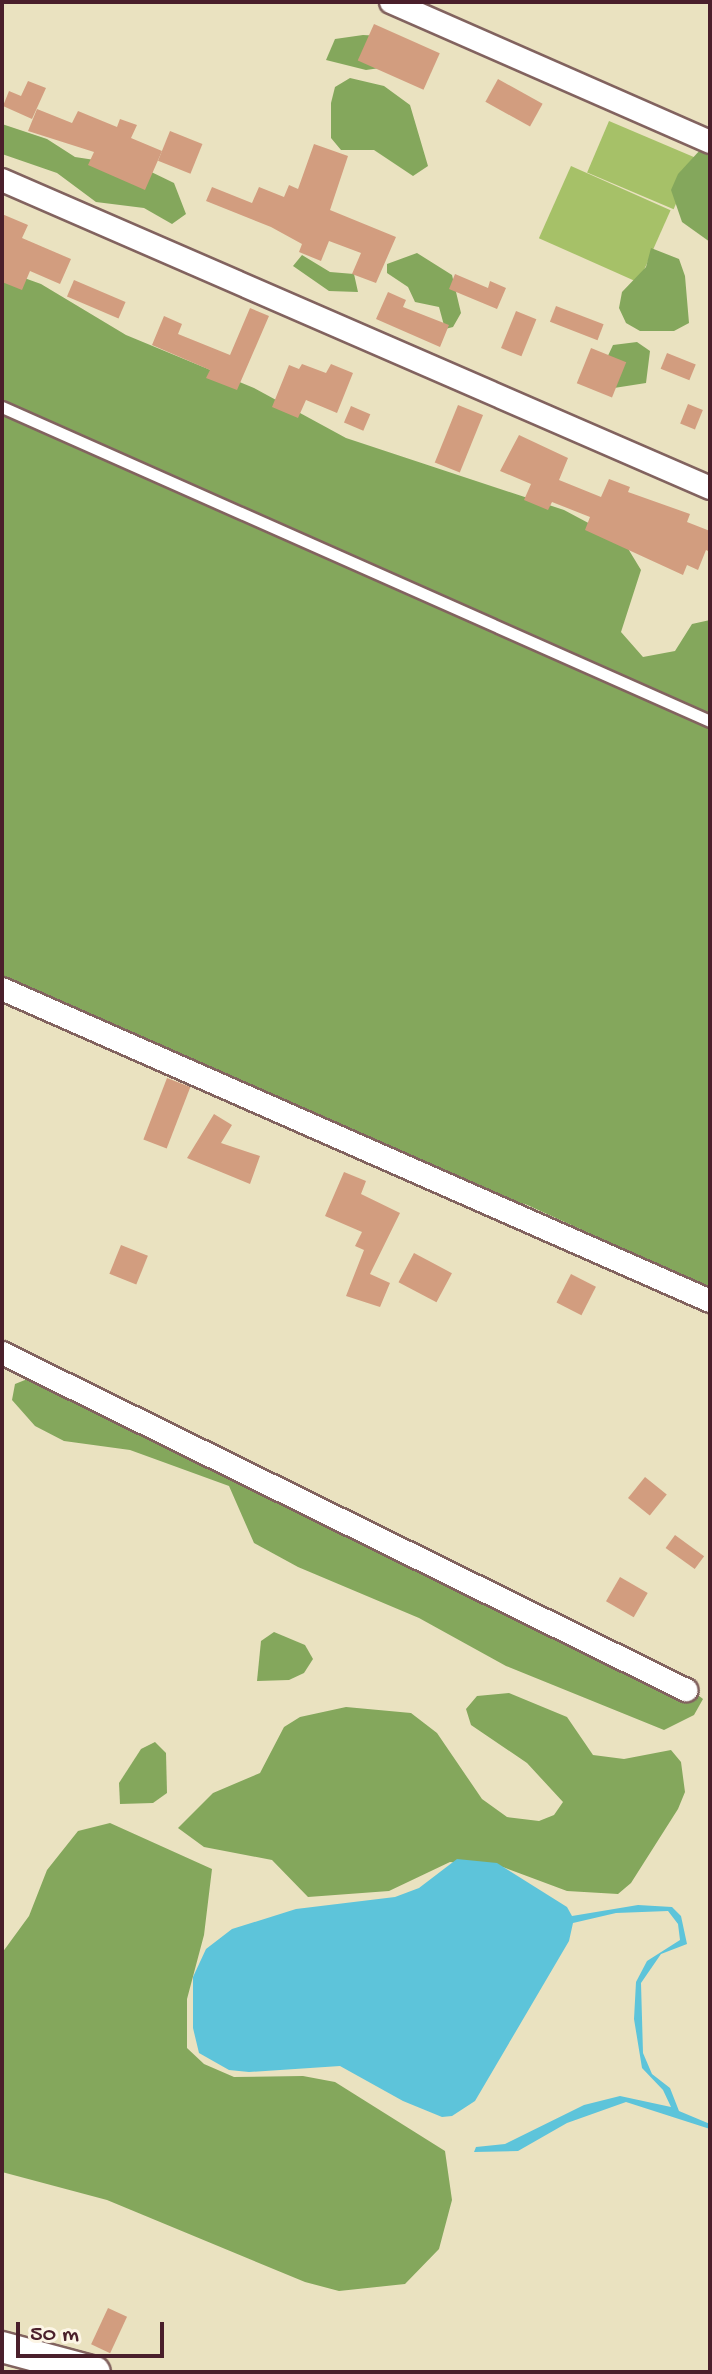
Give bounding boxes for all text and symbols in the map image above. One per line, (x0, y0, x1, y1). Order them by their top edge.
scale bar (20, 2306, 168, 2356)
text: 50 m (30, 2321, 79, 2350)

